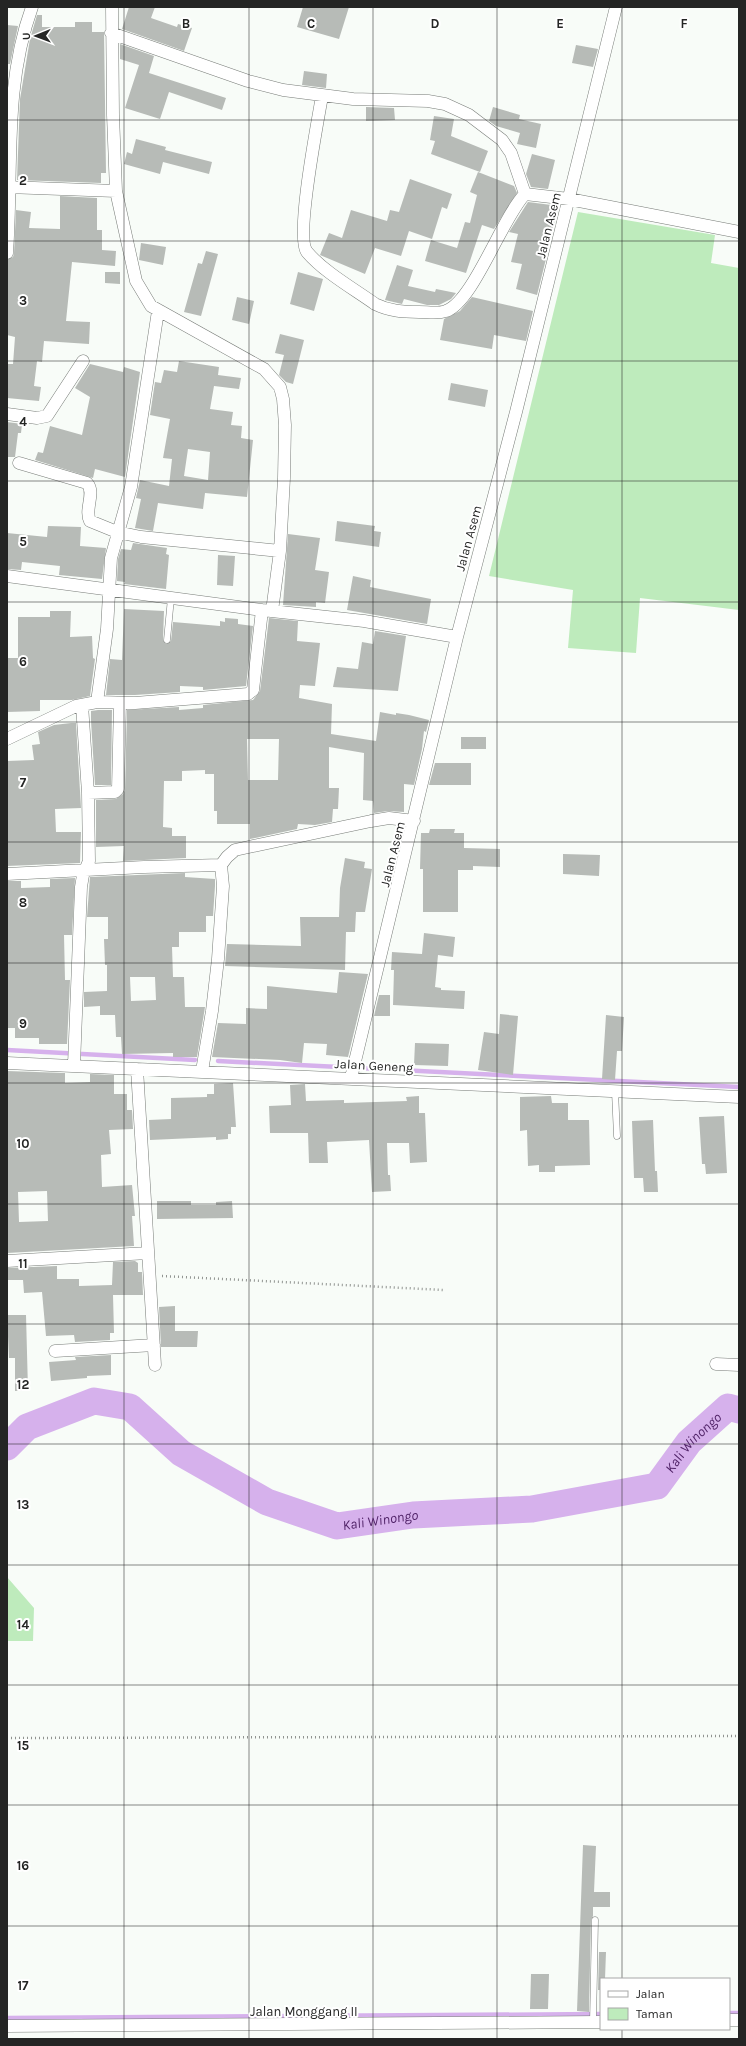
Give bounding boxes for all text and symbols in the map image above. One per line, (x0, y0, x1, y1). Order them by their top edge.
north arrow (16, 16, 56, 56)
text: B (182, 16, 190, 31)
text: C (307, 16, 315, 31)
text: D (431, 16, 440, 31)
text: E (556, 16, 564, 31)
text: F (680, 16, 688, 31)
text: U (20, 32, 33, 40)
text: 2 (19, 173, 27, 188)
street label: Jalan Asem (533, 191, 564, 260)
text: 3 (19, 293, 27, 308)
text: 4 (19, 414, 27, 429)
street label: Jalan Asem (453, 504, 484, 573)
text: 5 (19, 534, 27, 549)
text: 6 (19, 654, 27, 669)
text: 7 (20, 775, 27, 790)
street label: Jalan Asem (377, 820, 408, 889)
text: 8 (19, 895, 27, 910)
text: 9 (19, 1016, 27, 1031)
street label: Jalan Geneng (334, 1056, 414, 1075)
text: 10 (17, 1136, 29, 1151)
text: 11 (18, 1256, 28, 1271)
text: 12 (17, 1377, 29, 1392)
water label: Kali Winongo (661, 1409, 725, 1476)
text: 13 (17, 1497, 29, 1512)
water label: Kali Winongo (341, 1507, 419, 1534)
text: 14 (17, 1617, 29, 1632)
text: 15 (17, 1738, 30, 1753)
text: 16 (17, 1858, 29, 1873)
text: 17 (17, 1978, 29, 1993)
legend (600, 1978, 730, 2030)
text: Jalan (636, 1987, 665, 2001)
street label: Jalan Monggang II (250, 2004, 358, 2019)
text: Taman (636, 2007, 673, 2021)

